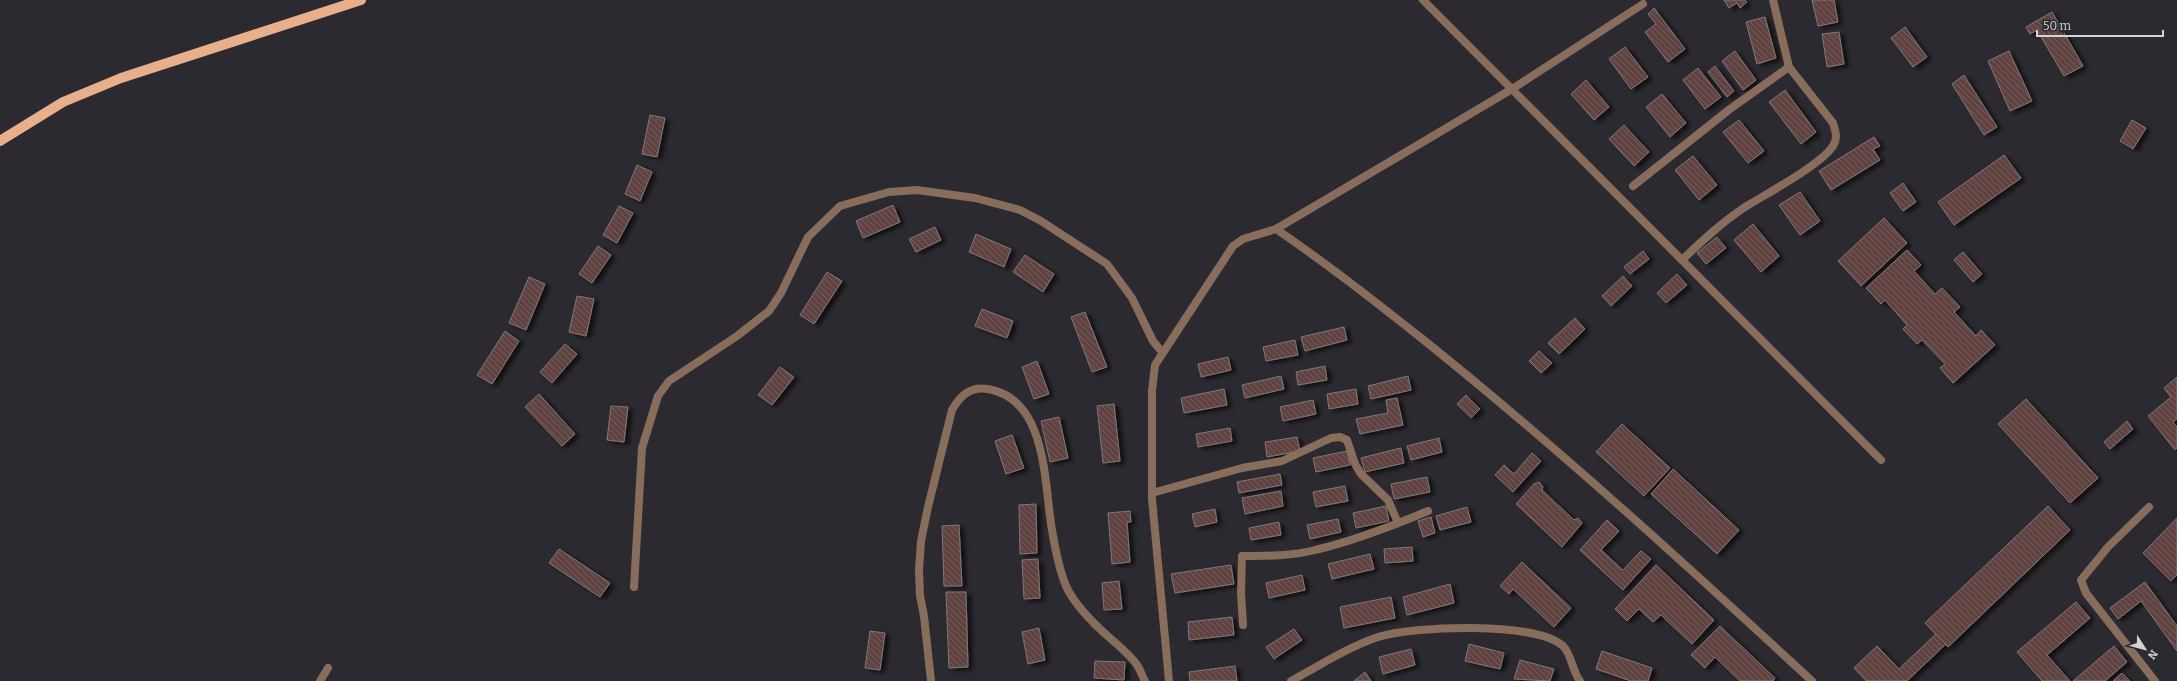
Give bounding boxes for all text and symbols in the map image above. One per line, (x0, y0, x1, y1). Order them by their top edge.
scale bar (2037, 12, 2163, 38)
text: 50 m (2043, 19, 2072, 33)
north arrow (2125, 629, 2165, 669)
text: N (2145, 647, 2160, 662)

